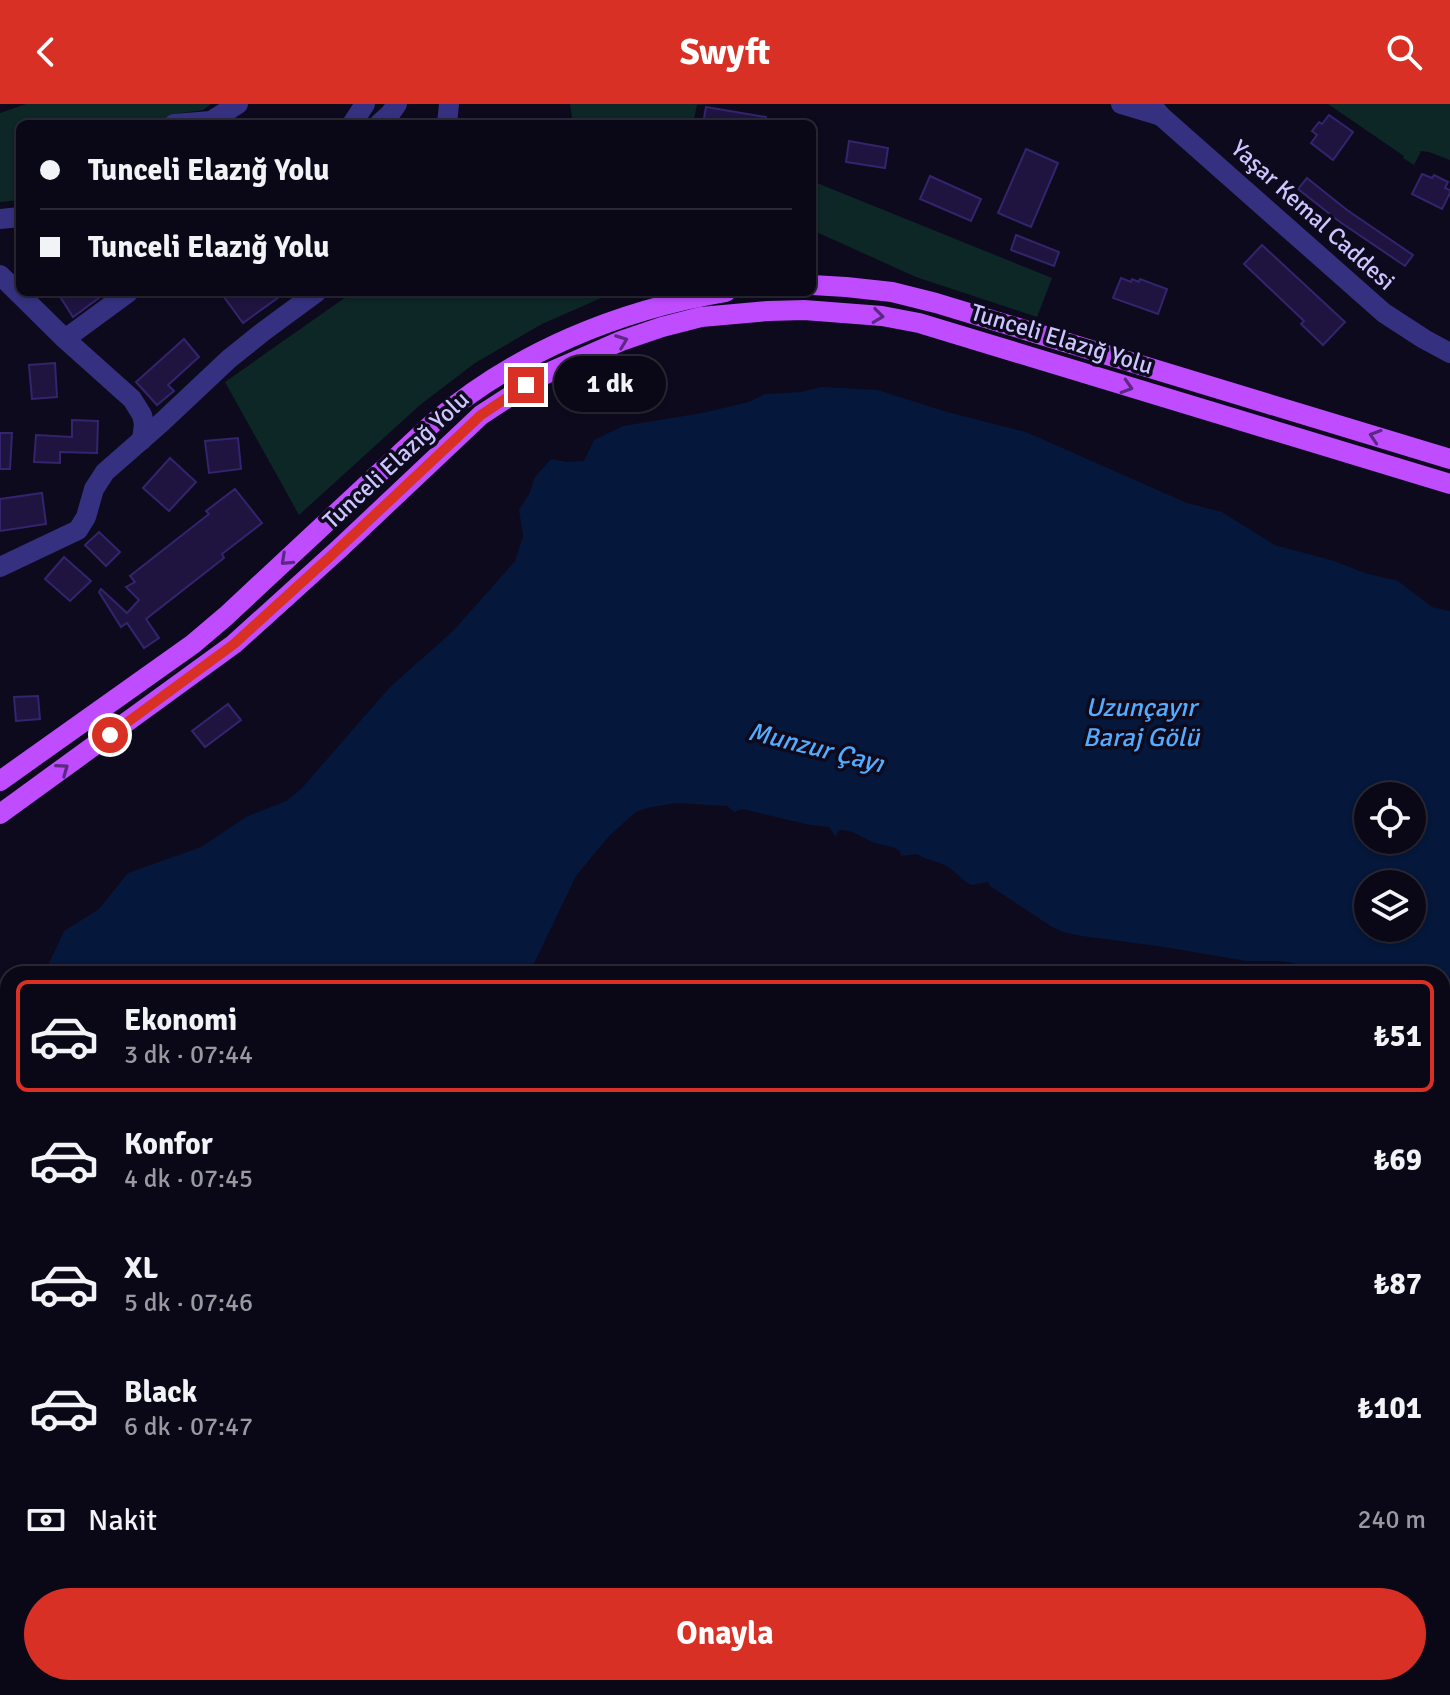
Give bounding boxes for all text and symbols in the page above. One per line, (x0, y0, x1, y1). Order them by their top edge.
icon: back (24, 30, 68, 74)
text: Swyft (680, 30, 770, 75)
icon: search (1382, 30, 1426, 74)
street label: Yaşar Kemal Caddesi (1225, 133, 1401, 297)
text: Tunceli Elazığ Yolu (88, 152, 330, 189)
text: Tunceli Elazığ Yolu (88, 229, 330, 266)
street label: Tunceli Elazığ Yolu (967, 297, 1157, 381)
one-way arrow (871, 307, 884, 324)
one-way arrow (614, 335, 628, 351)
callout: 1 dk (554, 357, 666, 413)
route end (508, 367, 544, 403)
text: 1 dk (586, 368, 634, 400)
one-way arrow (1120, 378, 1134, 394)
street label: Tunceli Elazığ Yolu (317, 385, 475, 535)
one-way arrow (1369, 429, 1383, 445)
one-way arrow (281, 550, 295, 565)
water label: Uzunçayır Baraj Gölü (1083, 692, 1201, 754)
water label: Munzur Çayı (745, 716, 888, 780)
route start (92, 717, 128, 753)
one-way arrow (55, 764, 69, 778)
map controls (1354, 782, 1426, 942)
button: locate (1354, 782, 1426, 854)
button: layers (1354, 870, 1426, 942)
icon: car (28, 1000, 100, 1072)
text: Ekonomi (124, 1002, 237, 1039)
text: ₺51 (1373, 1018, 1422, 1055)
text: 3 dk · 07:44 (124, 1039, 253, 1071)
icon: car (28, 1124, 100, 1196)
text: Konfor (124, 1126, 213, 1163)
text: ₺69 (1373, 1142, 1422, 1179)
text: 4 dk · 07:45 (124, 1163, 253, 1195)
icon: car (28, 1248, 100, 1320)
text: XL (124, 1250, 158, 1287)
text: ₺87 (1373, 1266, 1422, 1303)
text: 5 dk · 07:46 (124, 1287, 253, 1319)
icon: car (28, 1372, 100, 1444)
text: Black (124, 1374, 197, 1411)
text: ₺101 (1357, 1390, 1422, 1427)
text: 6 dk · 07:47 (124, 1411, 253, 1443)
icon: cash (24, 1498, 68, 1542)
text: Nakit (88, 1502, 157, 1539)
text: 240 m (1357, 1504, 1426, 1536)
button: Onayla (24, 1588, 1426, 1680)

